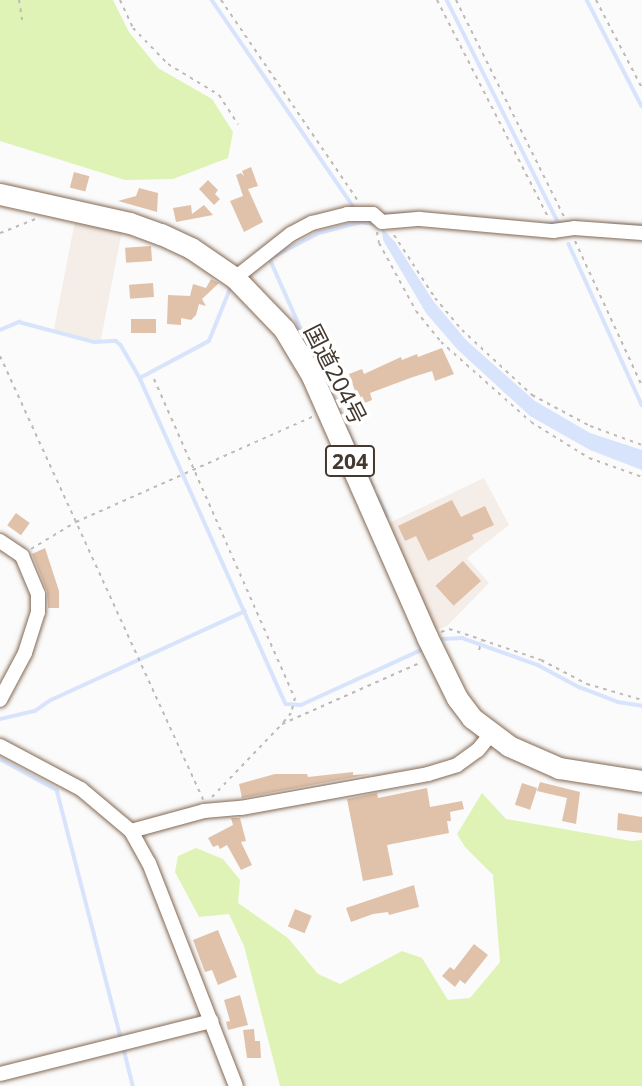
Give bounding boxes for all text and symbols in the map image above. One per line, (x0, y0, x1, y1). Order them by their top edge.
street label: 国道204号 (299, 319, 373, 429)
road number: 204 (324, 444, 376, 478)

